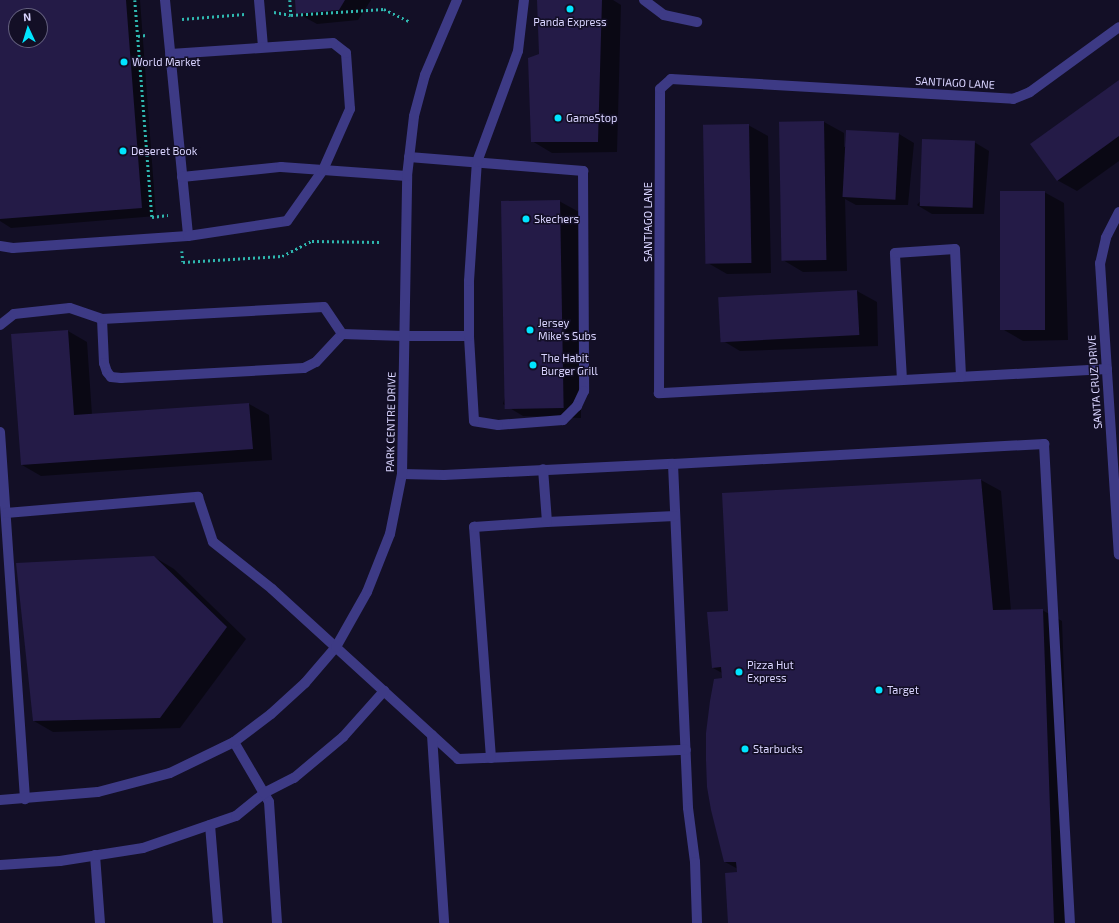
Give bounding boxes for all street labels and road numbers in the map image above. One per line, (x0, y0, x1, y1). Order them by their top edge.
street label: SANTIAGO LANE (915, 74, 995, 92)
street label: SANTIAGO LANE (641, 182, 655, 262)
street label: SANTA CRUZ DRIVE (1085, 334, 1105, 430)
street label: PARK CENTRE DRIVE (384, 372, 398, 472)

